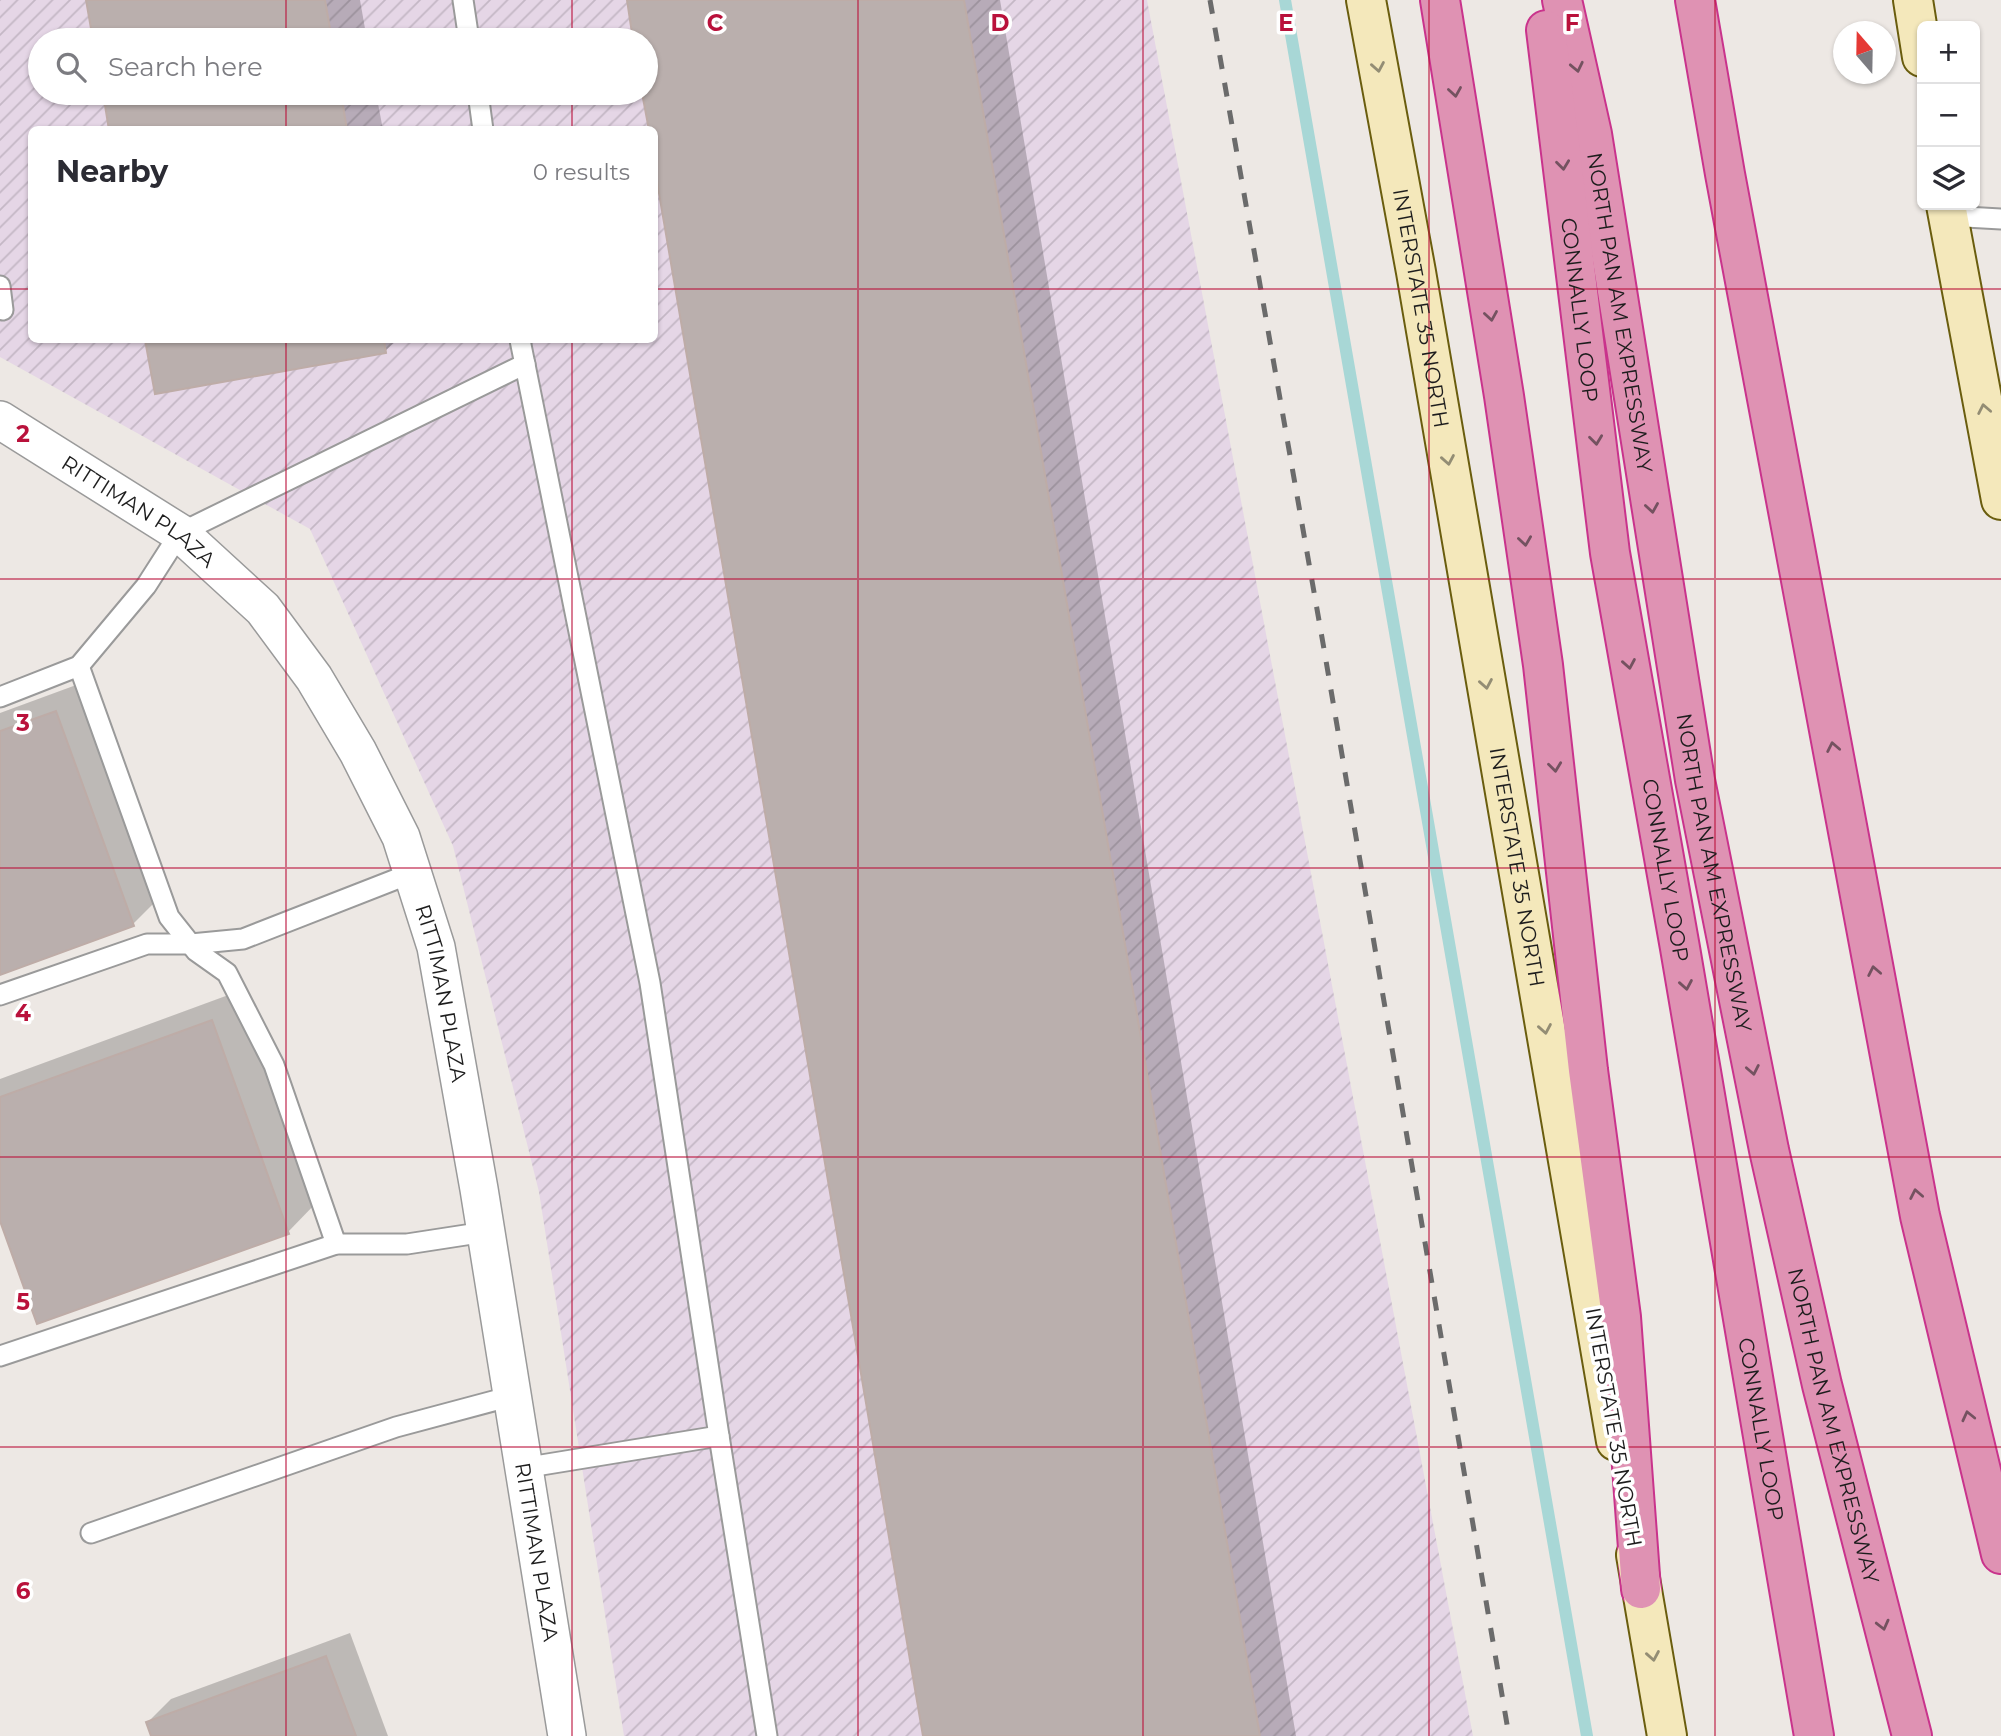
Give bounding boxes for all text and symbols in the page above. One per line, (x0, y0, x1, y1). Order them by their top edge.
text: C (707, 9, 724, 37)
text: D (991, 9, 1010, 37)
text: E (1278, 9, 1294, 37)
text: F (1565, 9, 1580, 37)
north arrow (1833, 21, 1896, 84)
map controls (1917, 21, 1980, 210)
button: + (1917, 21, 1980, 84)
search box (28, 28, 658, 105)
icon: search (52, 48, 90, 86)
text: Search here (108, 51, 263, 83)
one-way arrow (1370, 61, 1385, 73)
one-way arrow (1569, 61, 1583, 73)
button: − (1917, 84, 1980, 147)
one-way arrow (1447, 86, 1462, 97)
button: layers (1917, 147, 1980, 210)
street label: NORTH PAN AM EXPRESSWAY (1583, 150, 1658, 475)
text: Nearby (56, 153, 168, 190)
text: 0 results (533, 158, 630, 186)
one-way arrow (1555, 159, 1570, 171)
street label: INTERSTATE 35 NORTH (1388, 186, 1455, 430)
street label: CONNALLY LOOP (1557, 216, 1604, 403)
one-way arrow (1483, 310, 1498, 322)
one-way arrow (1977, 403, 1992, 414)
text: 2 (16, 420, 30, 448)
one-way arrow (1588, 434, 1603, 445)
street label: RITTIMAN PLAZA (57, 450, 222, 573)
one-way arrow (1440, 454, 1455, 466)
one-way arrow (1644, 502, 1659, 514)
one-way arrow (1517, 535, 1532, 547)
one-way arrow (1621, 658, 1636, 670)
one-way arrow (1478, 678, 1493, 690)
text: 3 (15, 709, 30, 737)
street label: NORTH PAN AM EXPRESSWAY (1672, 711, 1758, 1035)
one-way arrow (1826, 741, 1841, 753)
street label: INTERSTATE 35 NORTH (1485, 745, 1551, 988)
one-way arrow (1547, 761, 1562, 772)
street label: CONNALLY LOOP (1638, 777, 1695, 964)
street label: RITTIMAN PLAZA (411, 901, 472, 1085)
one-way arrow (1868, 965, 1883, 977)
one-way arrow (1678, 979, 1693, 991)
text: 4 (15, 999, 31, 1027)
one-way arrow (1537, 1023, 1552, 1035)
one-way arrow (1744, 1064, 1759, 1076)
one-way arrow (1909, 1188, 1924, 1200)
street label: NORTH PAN AM EXPRESSWAY (1783, 1265, 1885, 1587)
text: 5 (16, 1288, 30, 1316)
street label: INTERSTATE 35 NORTH (1581, 1305, 1647, 1549)
street label: CONNALLY LOOP (1734, 1336, 1790, 1523)
one-way arrow (1962, 1410, 1976, 1422)
street label: RITTIMAN PLAZA (511, 1461, 564, 1644)
text: 6 (16, 1577, 31, 1605)
one-way arrow (1875, 1619, 1889, 1631)
one-way arrow (1645, 1651, 1660, 1662)

